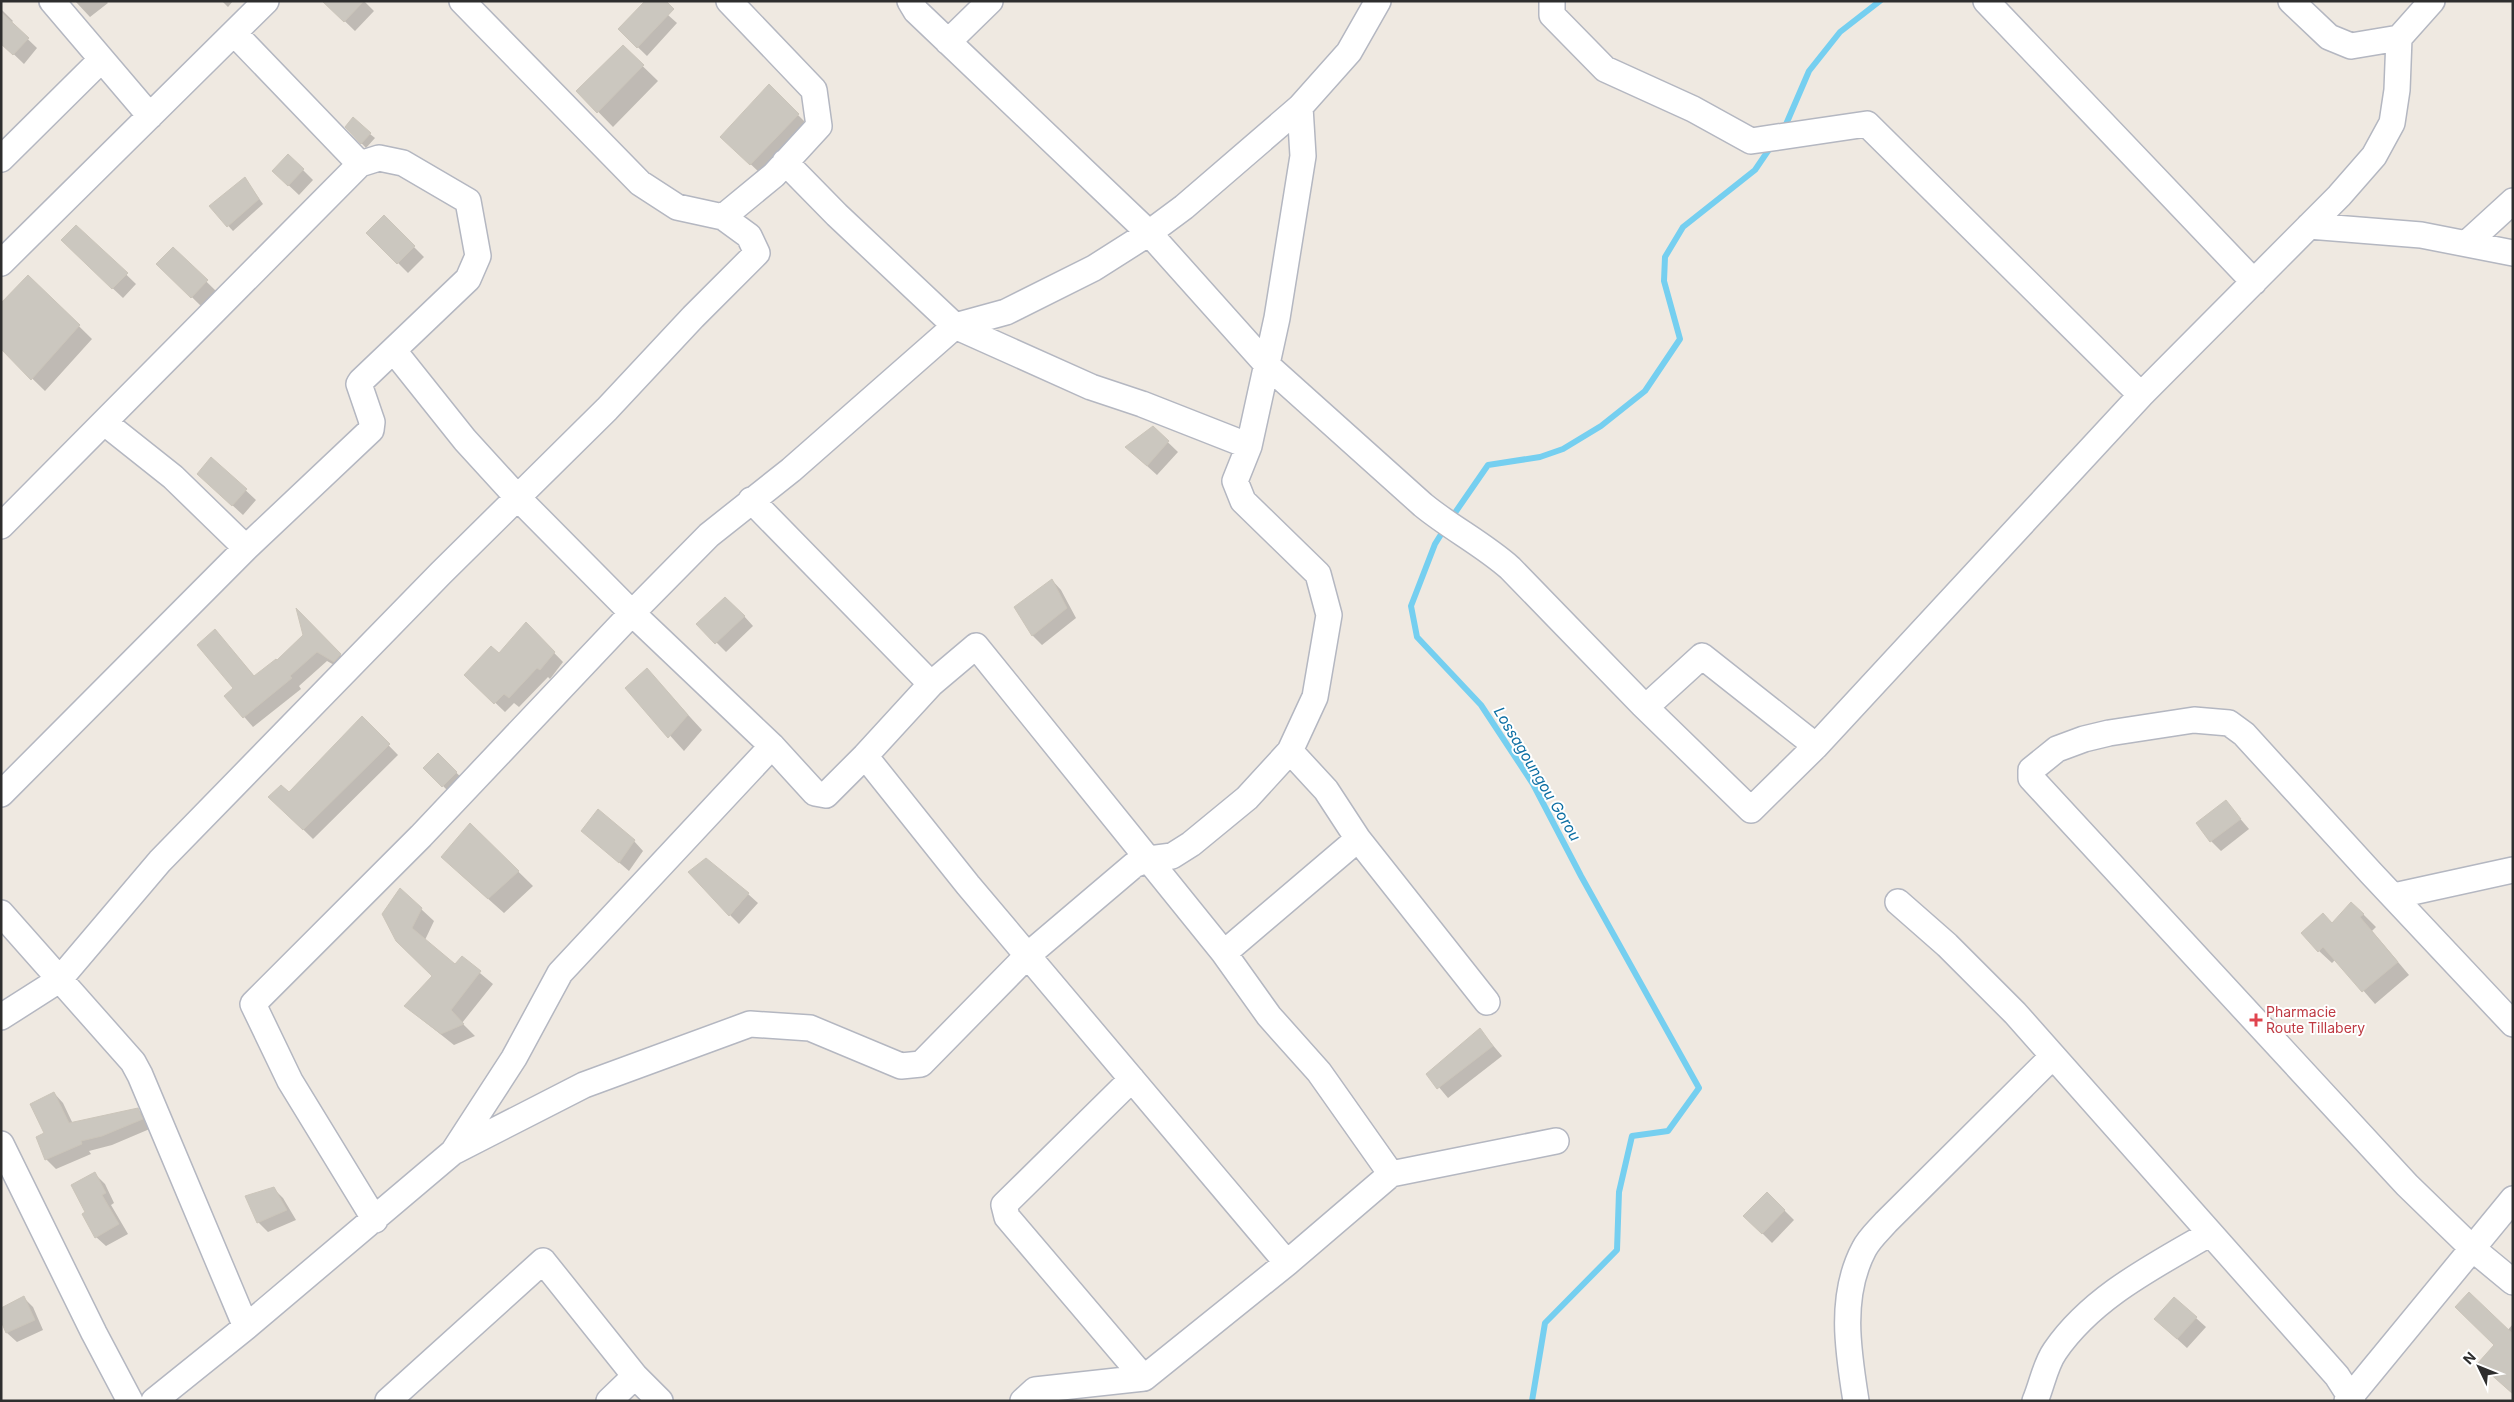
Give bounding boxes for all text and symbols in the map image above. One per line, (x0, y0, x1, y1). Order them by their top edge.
water label: Lossagoungou Gorou (1490, 703, 1585, 844)
place label: Pharmacie Route Tillabery (2266, 1003, 2365, 1036)
marker: Pharmacie Route Tillabery (2250, 1014, 2262, 1026)
north arrow (2454, 1342, 2504, 1392)
text: N (2459, 1348, 2479, 1367)

